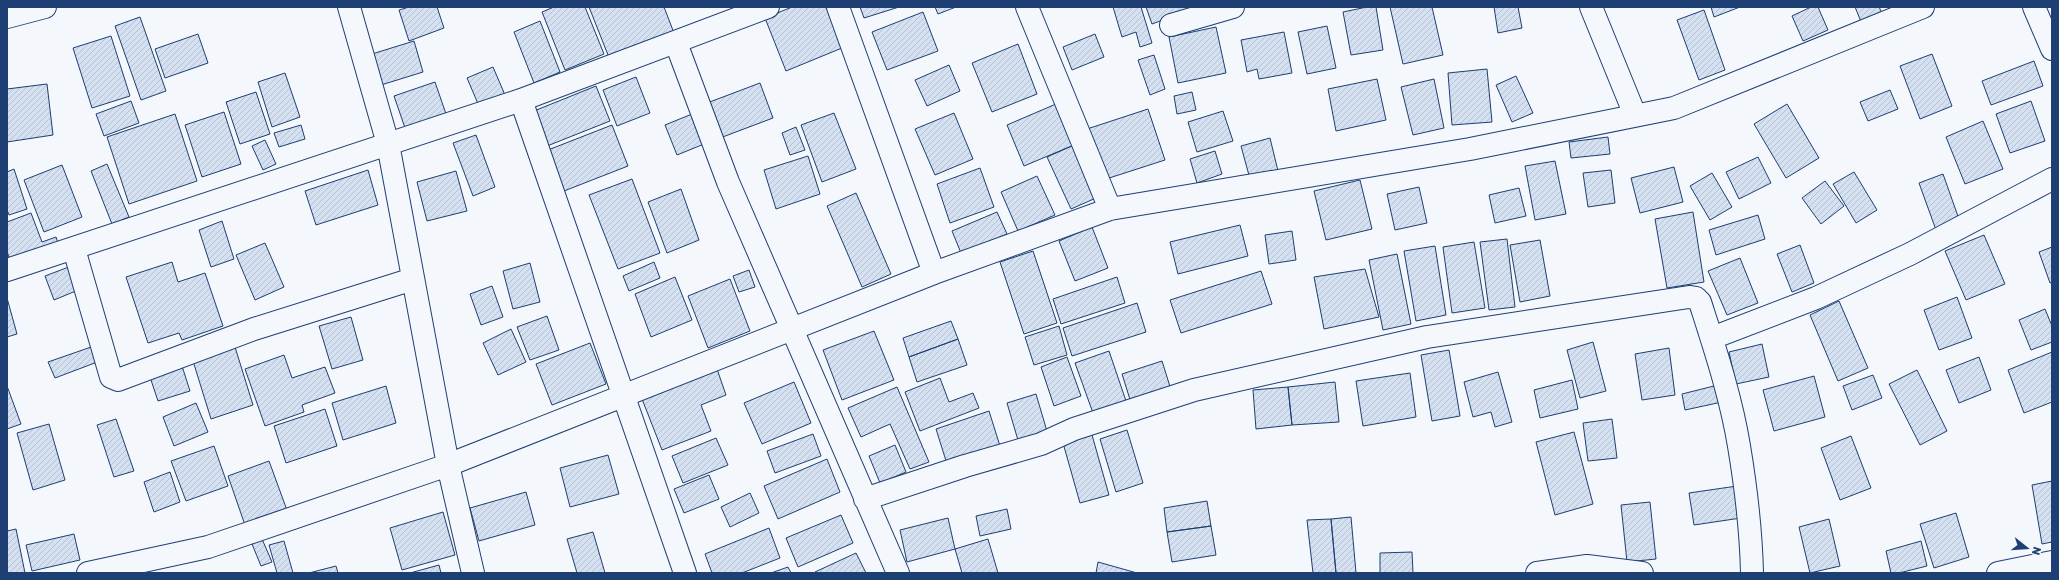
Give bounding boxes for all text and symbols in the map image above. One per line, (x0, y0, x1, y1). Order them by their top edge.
north arrow (2007, 528, 2047, 568)
text: N (2029, 545, 2043, 557)

